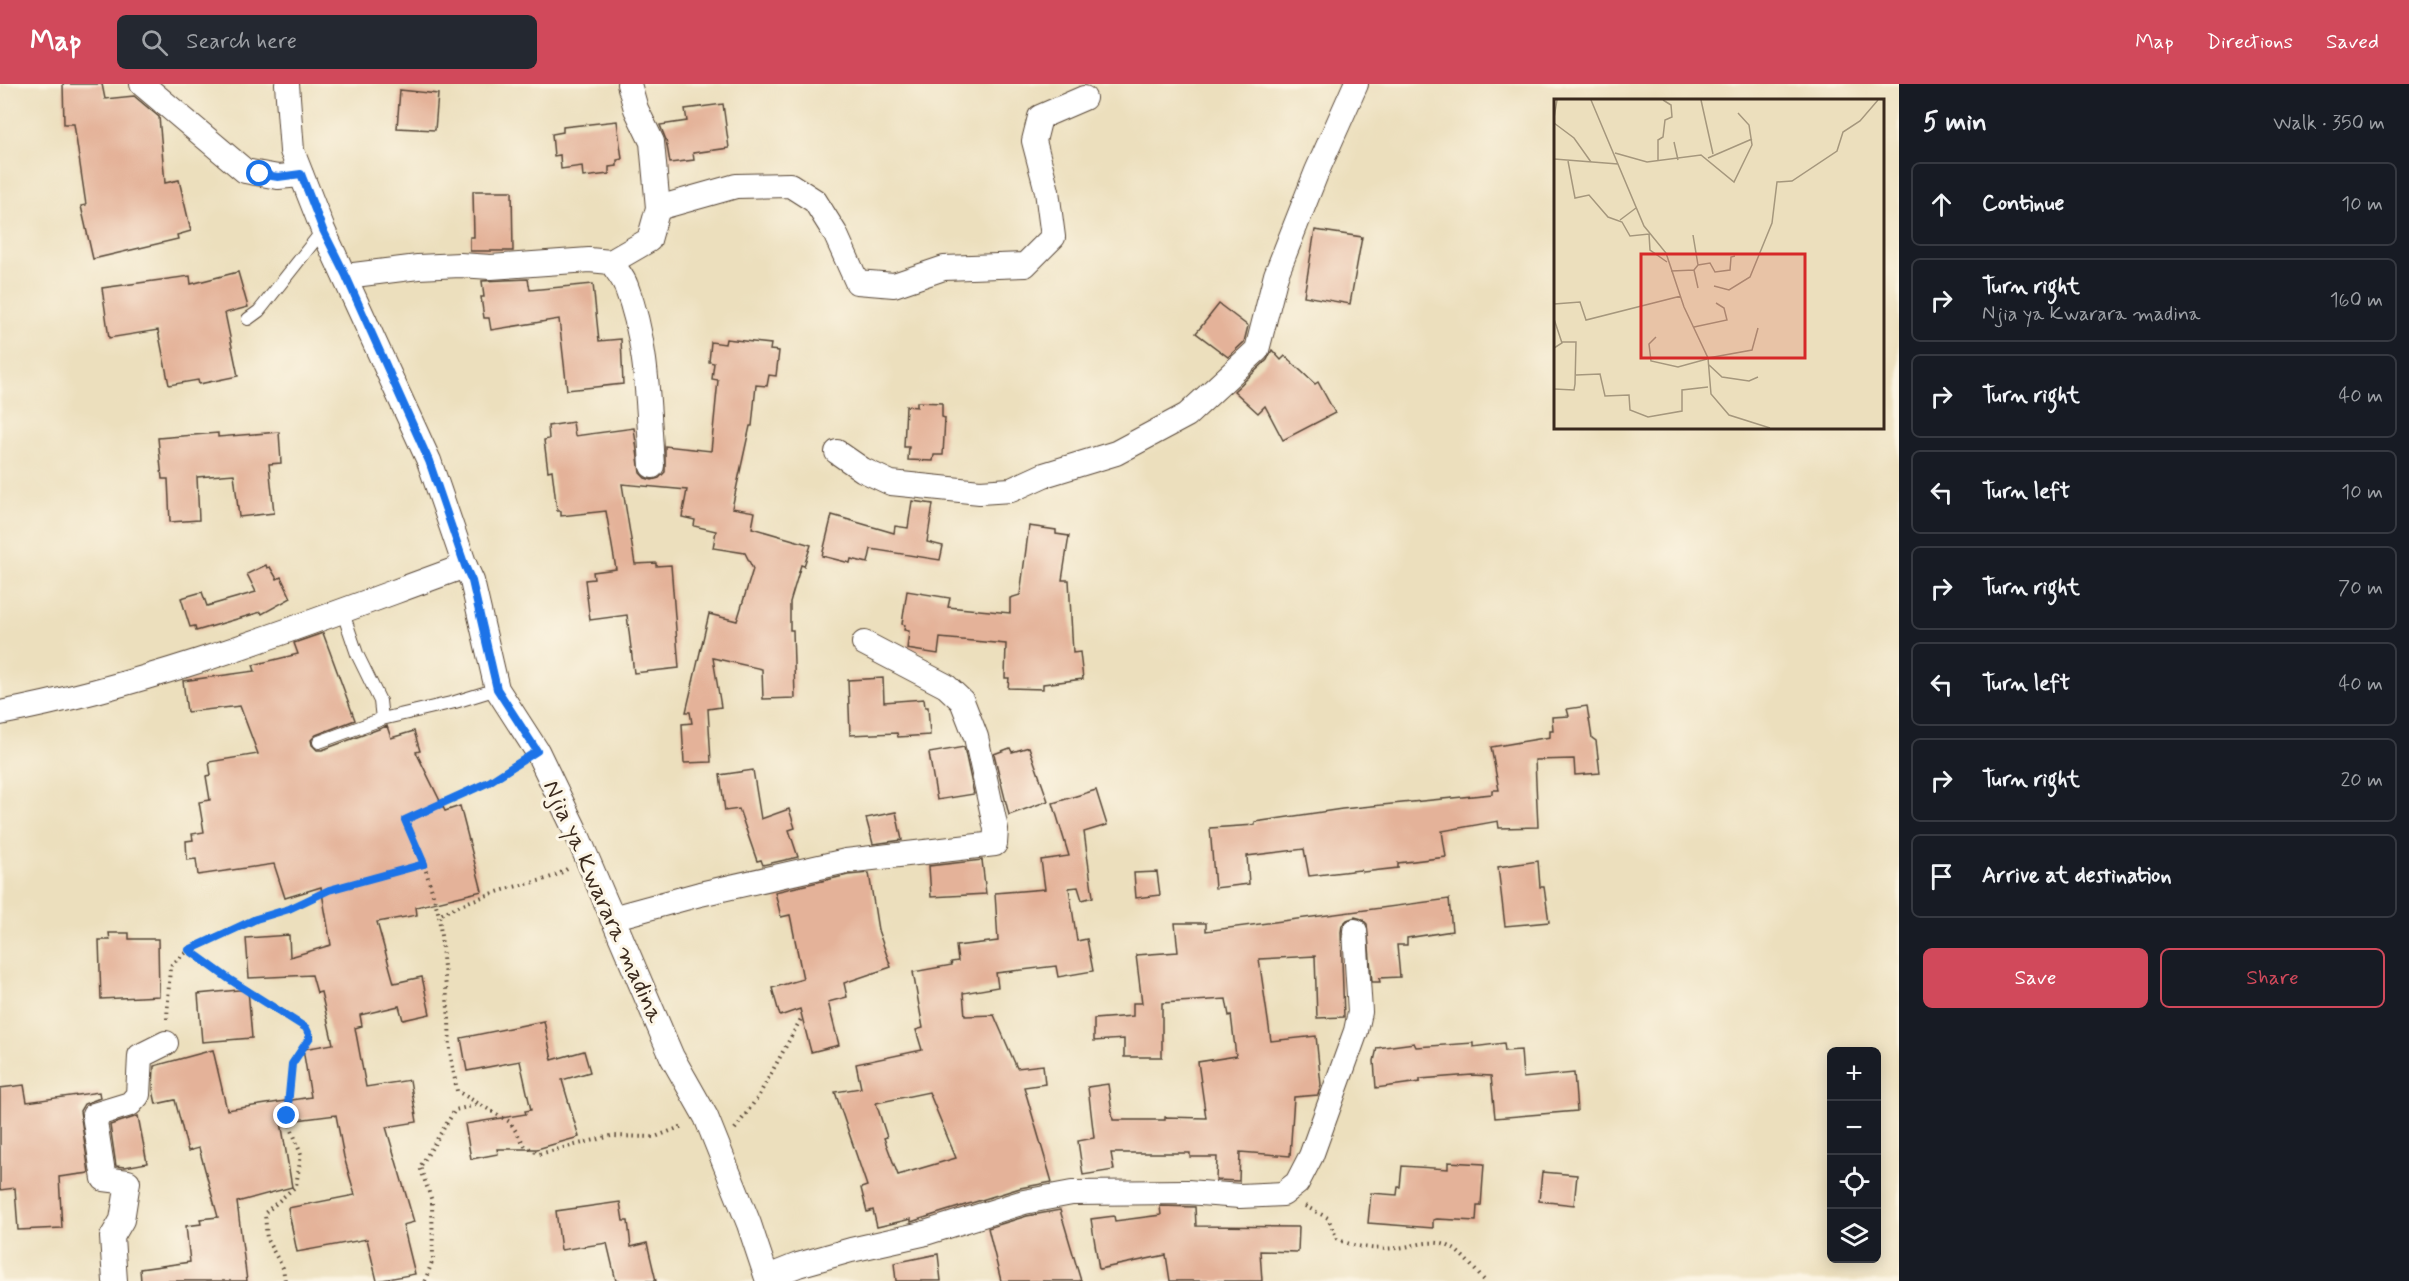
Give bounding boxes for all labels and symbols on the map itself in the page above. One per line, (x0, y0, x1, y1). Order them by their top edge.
inset map (1554, 99, 1884, 429)
route start (246, 160, 272, 186)
street label: Njia ya Kwarara madina (535, 775, 670, 1028)
route end (273, 1102, 299, 1128)

